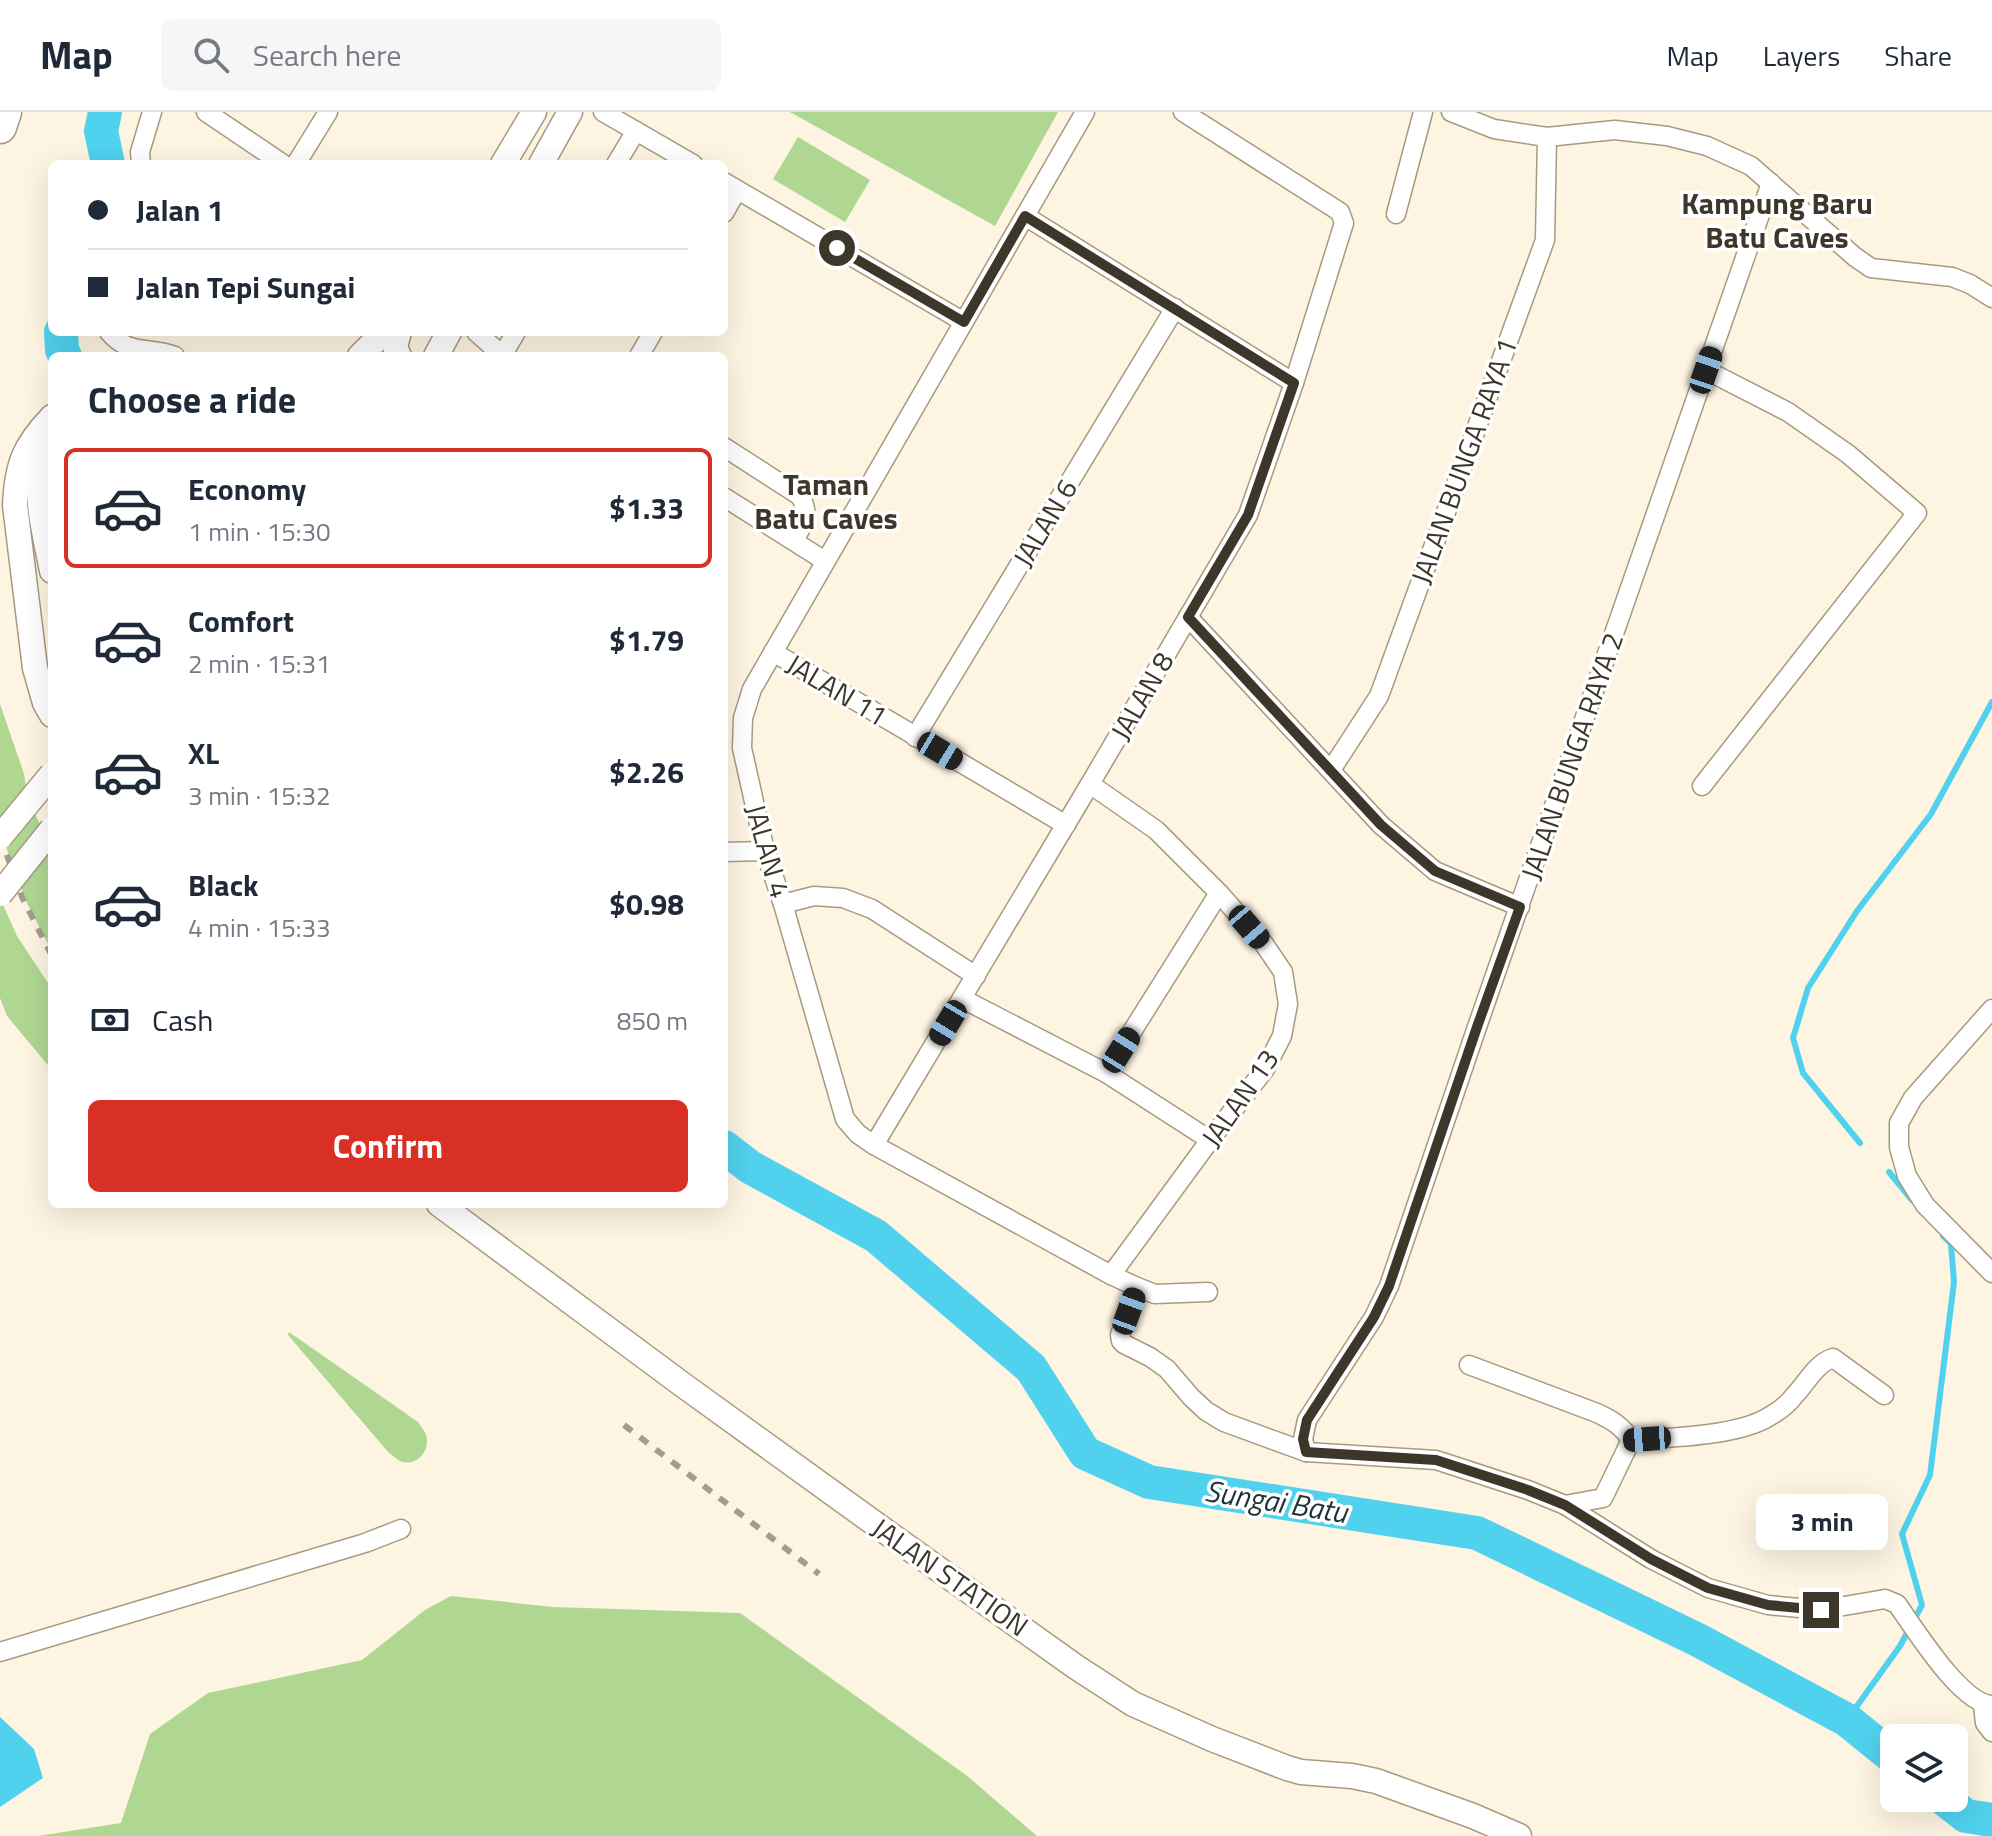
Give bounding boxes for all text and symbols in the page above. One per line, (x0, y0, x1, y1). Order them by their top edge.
search box (161, 19, 721, 91)
text: Map (40, 26, 113, 84)
text: Search here (253, 32, 402, 78)
icon: search (189, 33, 233, 77)
text: Map (1666, 34, 1719, 77)
text: Layers (1763, 34, 1840, 77)
text: Share (1884, 34, 1952, 77)
district label: Kampung Baru Batu Caves (1681, 180, 1873, 260)
text: Jalan 1 (136, 187, 224, 233)
route start (819, 230, 855, 266)
text: Jalan Tepi Sungai (136, 264, 355, 310)
street label: JALAN BUNGA RAYA 1 (1399, 332, 1528, 590)
car (1687, 343, 1725, 397)
text: Choose a ride (88, 372, 296, 427)
district label: Taman Batu Caves (754, 461, 898, 541)
text: Economy (188, 466, 306, 512)
street label: JALAN 6 (1002, 471, 1088, 575)
icon: car (92, 472, 164, 544)
text: $1.33 (609, 485, 684, 531)
text: 1 min · 15:30 (188, 512, 331, 551)
text: Comfort (188, 598, 294, 644)
icon: car (92, 604, 164, 676)
text: $1.79 (609, 617, 684, 663)
street label: JALAN BUNGA RAYA 2 (1509, 626, 1634, 885)
street label: JALAN 11 (778, 642, 896, 737)
text: 2 min · 15:31 (188, 644, 331, 683)
street label: JALAN 8 (1099, 644, 1184, 748)
car (913, 728, 967, 774)
text: XL (188, 730, 219, 776)
icon: car (92, 736, 164, 808)
text: $2.26 (609, 749, 684, 795)
text: 3 min · 15:32 (188, 776, 331, 815)
street label: JALAN 4 (735, 799, 802, 903)
text: Black (188, 862, 259, 908)
icon: car (92, 868, 164, 940)
text: $0.98 (609, 881, 684, 927)
car (1224, 901, 1274, 953)
text: 4 min · 15:33 (188, 908, 331, 947)
car (925, 996, 971, 1050)
text: Cash (152, 997, 213, 1043)
icon: cash (88, 998, 132, 1042)
text: 850 m (617, 1001, 688, 1040)
car (1098, 1023, 1144, 1077)
street label: JALAN 13 (1190, 1040, 1289, 1156)
button: Confirm (88, 1100, 688, 1192)
car (1110, 1284, 1148, 1338)
car (1622, 1425, 1672, 1453)
water label: Sungai Batu (1202, 1467, 1353, 1535)
callout: 3 min (1755, 1494, 1887, 1550)
text: 3 min (1790, 1502, 1854, 1541)
street label: JALAN STATION (863, 1507, 1038, 1647)
route end (1803, 1592, 1839, 1628)
map controls (1880, 1724, 1968, 1812)
button: layers (1880, 1724, 1968, 1812)

